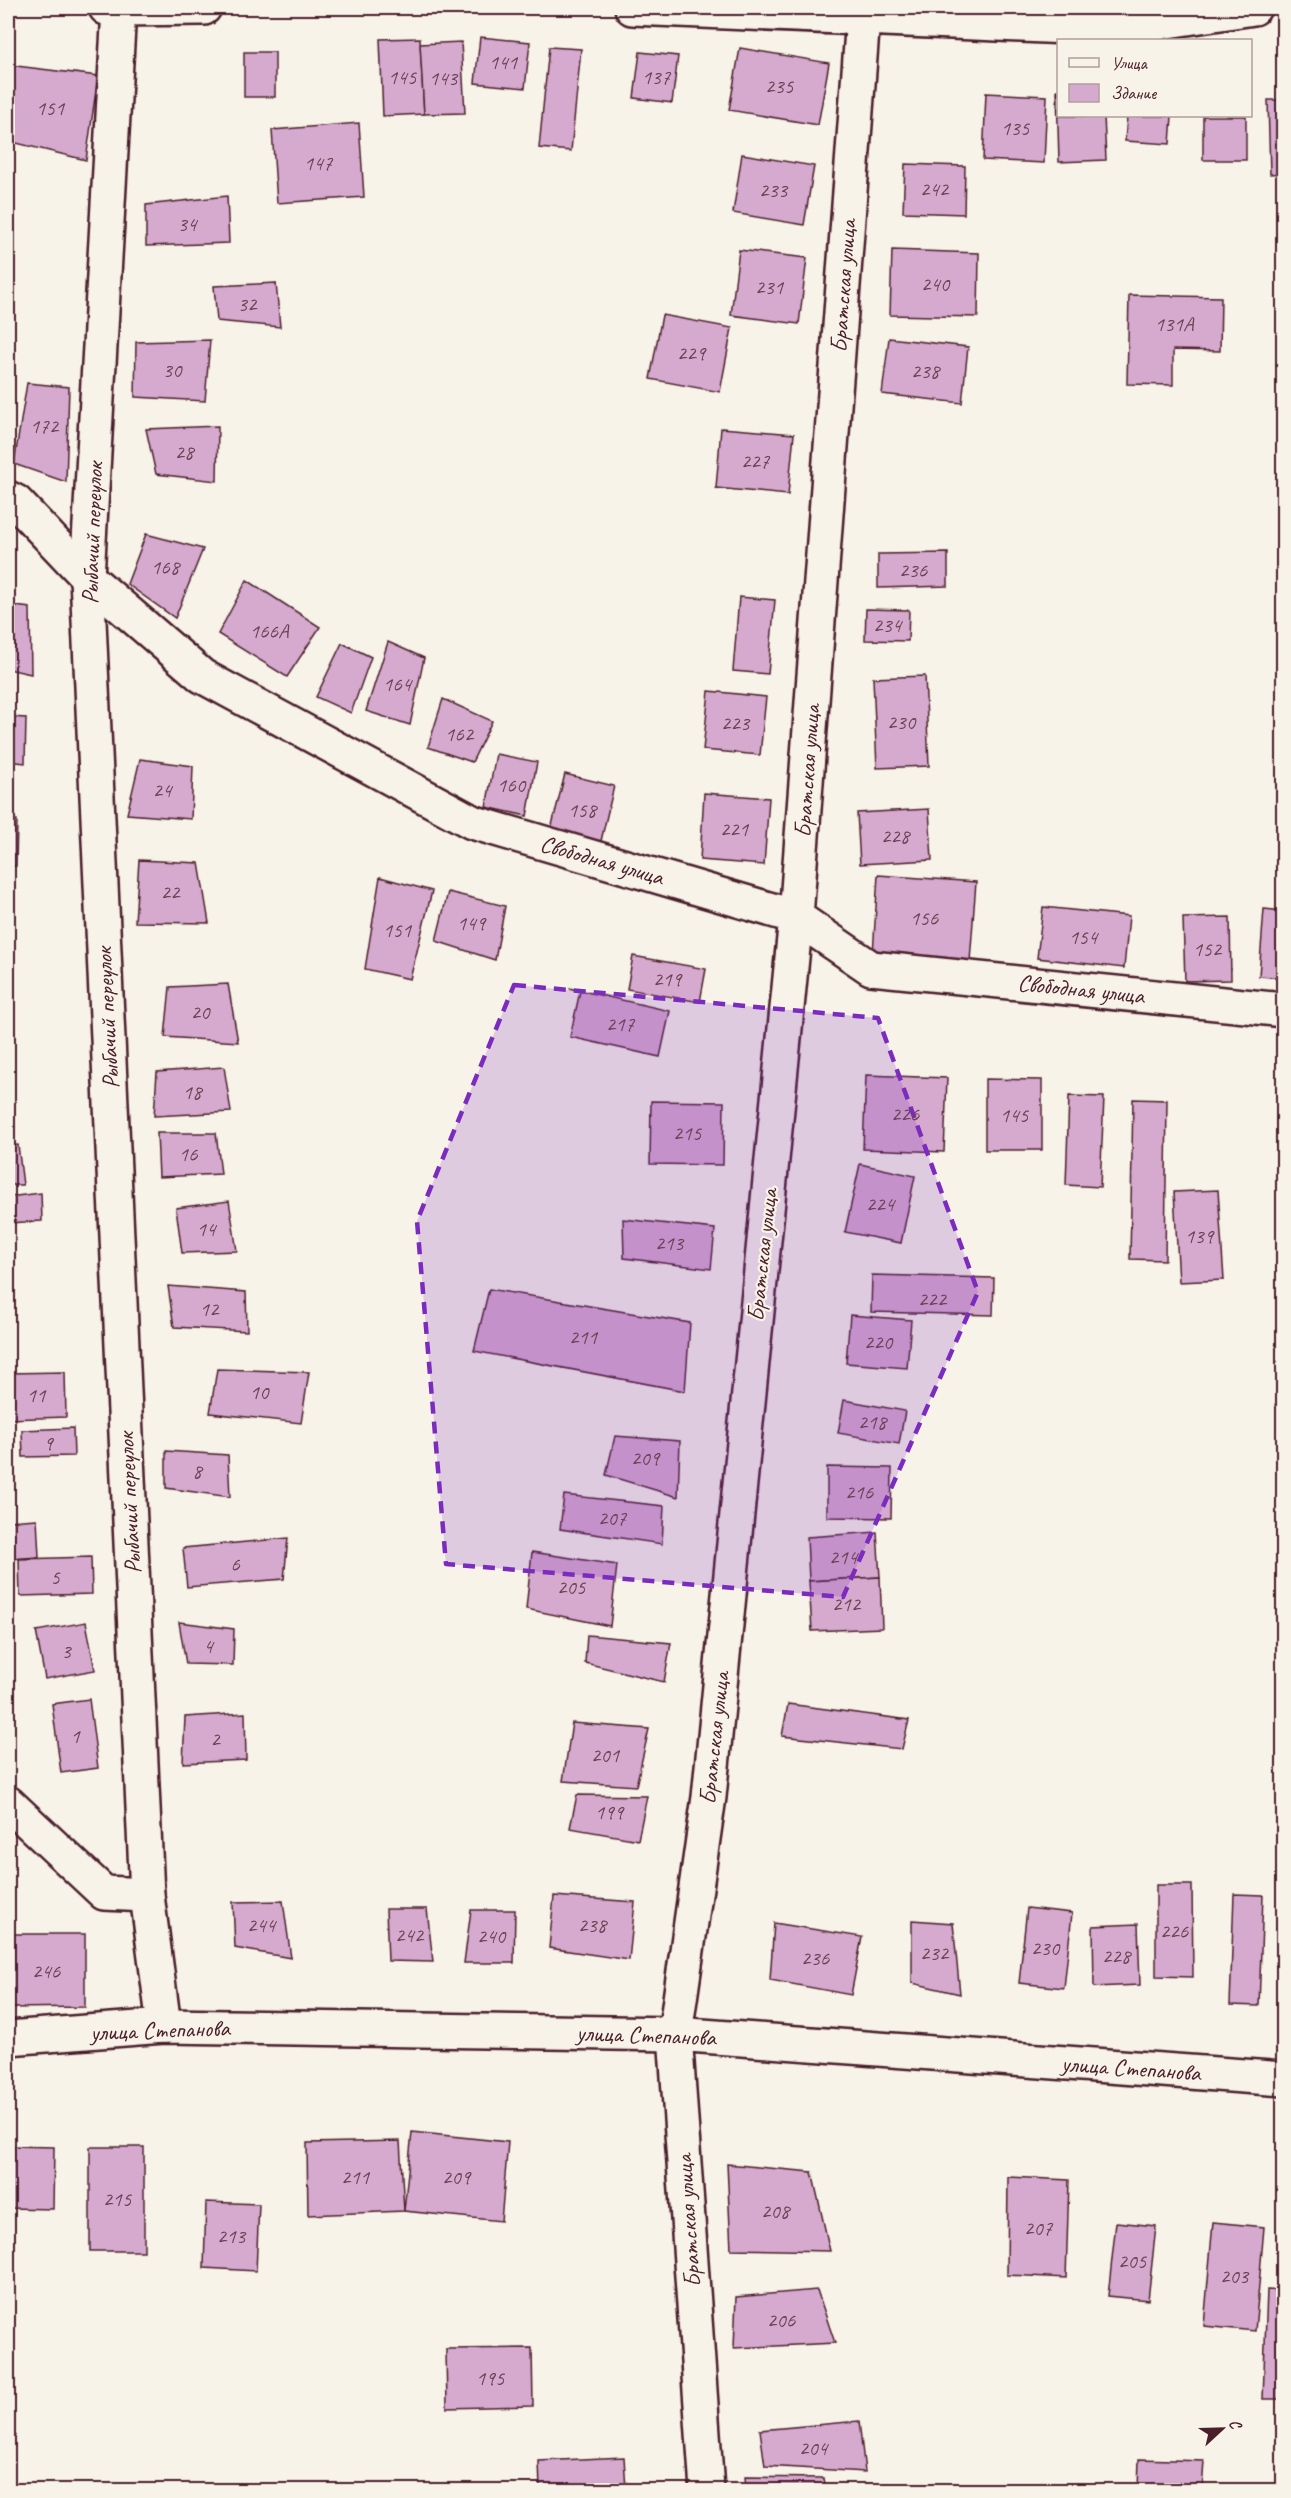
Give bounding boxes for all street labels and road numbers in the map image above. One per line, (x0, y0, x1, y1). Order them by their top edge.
street label: Братская улица (823, 216, 863, 353)
street label: Рыбачий переулок (75, 459, 110, 604)
street label: Братская улица (787, 701, 827, 838)
street label: Свободная улица (537, 828, 669, 892)
street label: Рыбачий переулок (88, 944, 126, 1090)
street label: Свободная улица (1016, 967, 1147, 1011)
street label: Братская улица (740, 1185, 784, 1323)
street label: Рыбачий переулок (110, 1429, 148, 1575)
street label: Братская улица (692, 1668, 736, 1806)
street label: улица Степанова (88, 2013, 232, 2047)
street label: улица Степанова (574, 2018, 718, 2052)
street label: улица Степанова (1058, 2048, 1203, 2088)
street label: Братская улица (668, 2151, 708, 2288)

